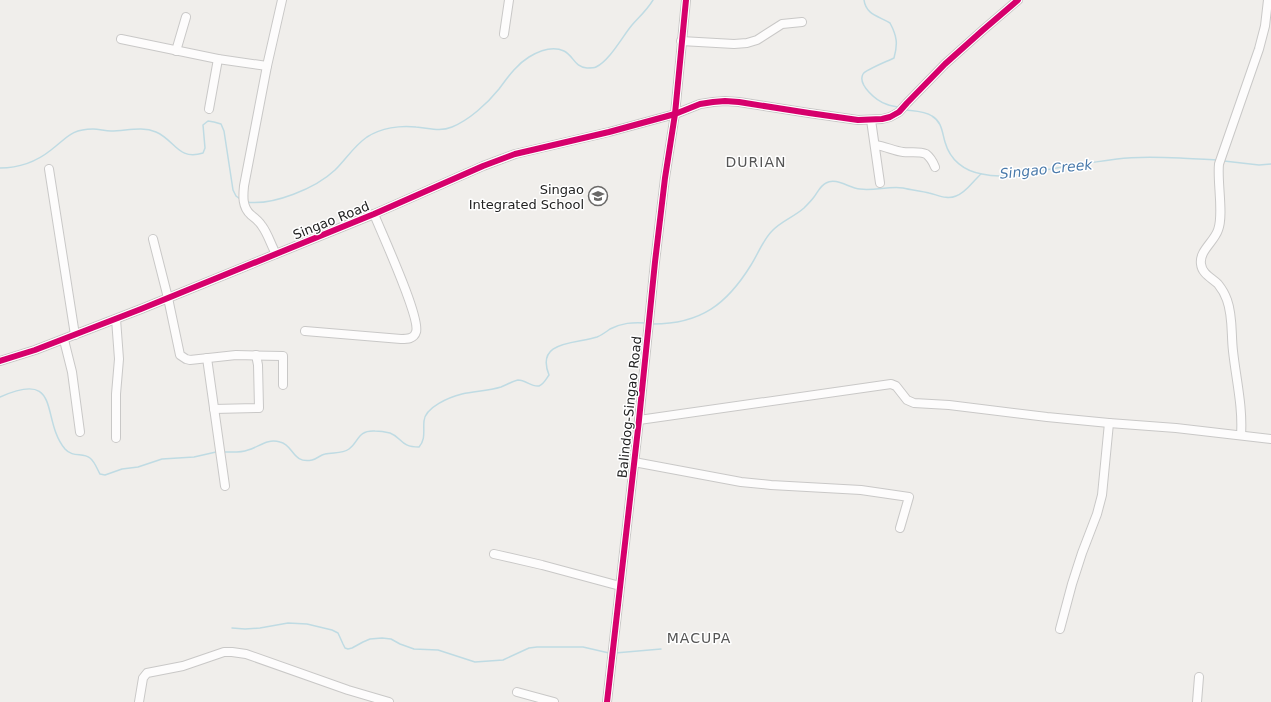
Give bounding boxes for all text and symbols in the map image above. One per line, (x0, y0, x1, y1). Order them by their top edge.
district label: DURIAN (726, 154, 786, 170)
water label: Singao Creek (999, 156, 1094, 182)
place label: Singao Integrated School (469, 182, 584, 212)
school or university icon: Singao Integrated School (587, 185, 609, 207)
street label: Singao Road (291, 198, 372, 243)
street label: Balindog-Singao Road (615, 335, 644, 479)
district label: MACUPA (667, 630, 731, 646)

